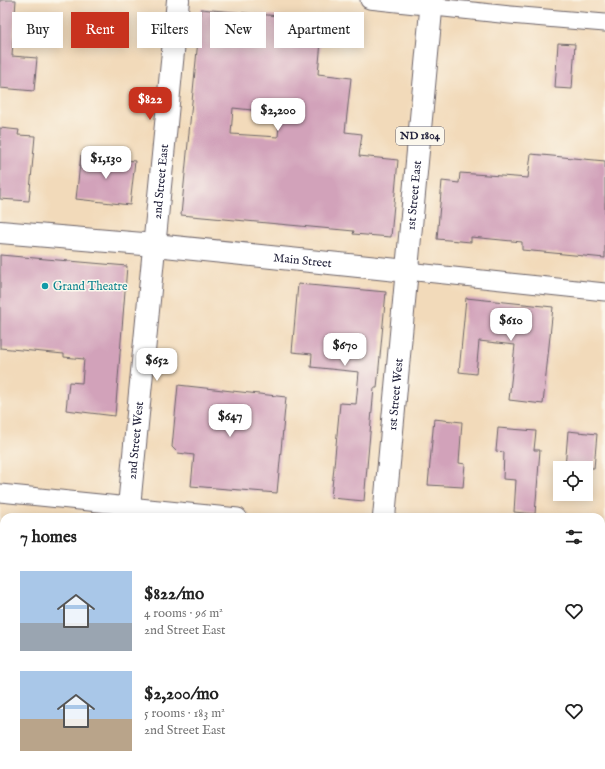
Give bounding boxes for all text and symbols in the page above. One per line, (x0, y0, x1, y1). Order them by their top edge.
chip: Buy (12, 12, 63, 48)
chip: Rent (71, 12, 129, 48)
chip: Filters (137, 12, 202, 48)
chip: New (210, 12, 266, 48)
chip: Apartment (274, 12, 364, 48)
pin: $822 (126, 87, 174, 121)
text: $822 (138, 91, 162, 108)
pin: $2,200 (245, 98, 311, 132)
text: $2,200 (260, 102, 296, 119)
road number: ND 1804 (396, 127, 444, 145)
street label: 2nd Street East (149, 143, 172, 220)
pin: $1,130 (73, 146, 139, 180)
text: $1,130 (90, 150, 122, 167)
street label: 1st Street East (403, 160, 425, 231)
street label: Main Street (273, 250, 333, 271)
place label: Grand Theatre (53, 279, 128, 294)
marker: Grand Theatre (40, 281, 50, 291)
pin: $610 (487, 308, 535, 342)
text: $610 (499, 312, 523, 329)
pin: $670 (321, 333, 369, 367)
text: $670 (332, 337, 358, 354)
pin: $652 (133, 348, 181, 382)
text: $652 (145, 352, 169, 369)
street label: 1st Street West (385, 358, 406, 431)
street label: 2nd Street West (124, 401, 147, 480)
pin: $647 (206, 404, 254, 438)
text: $647 (218, 408, 242, 425)
map controls (553, 461, 593, 501)
button: locate (553, 461, 593, 501)
icon: filters (563, 526, 585, 548)
text: 7 homes (20, 527, 77, 548)
text: $822/mo (144, 584, 204, 605)
icon: home (52, 587, 100, 635)
icon: heart (563, 600, 585, 622)
text: 4 rooms · 96 m² (144, 605, 223, 622)
text: 2nd Street East (144, 622, 226, 639)
text: $2,200/mo (144, 684, 219, 705)
icon: home (52, 687, 100, 735)
icon: heart (563, 700, 585, 722)
text: 5 rooms · 183 m² (144, 705, 225, 722)
text: 2nd Street East (144, 722, 226, 739)

